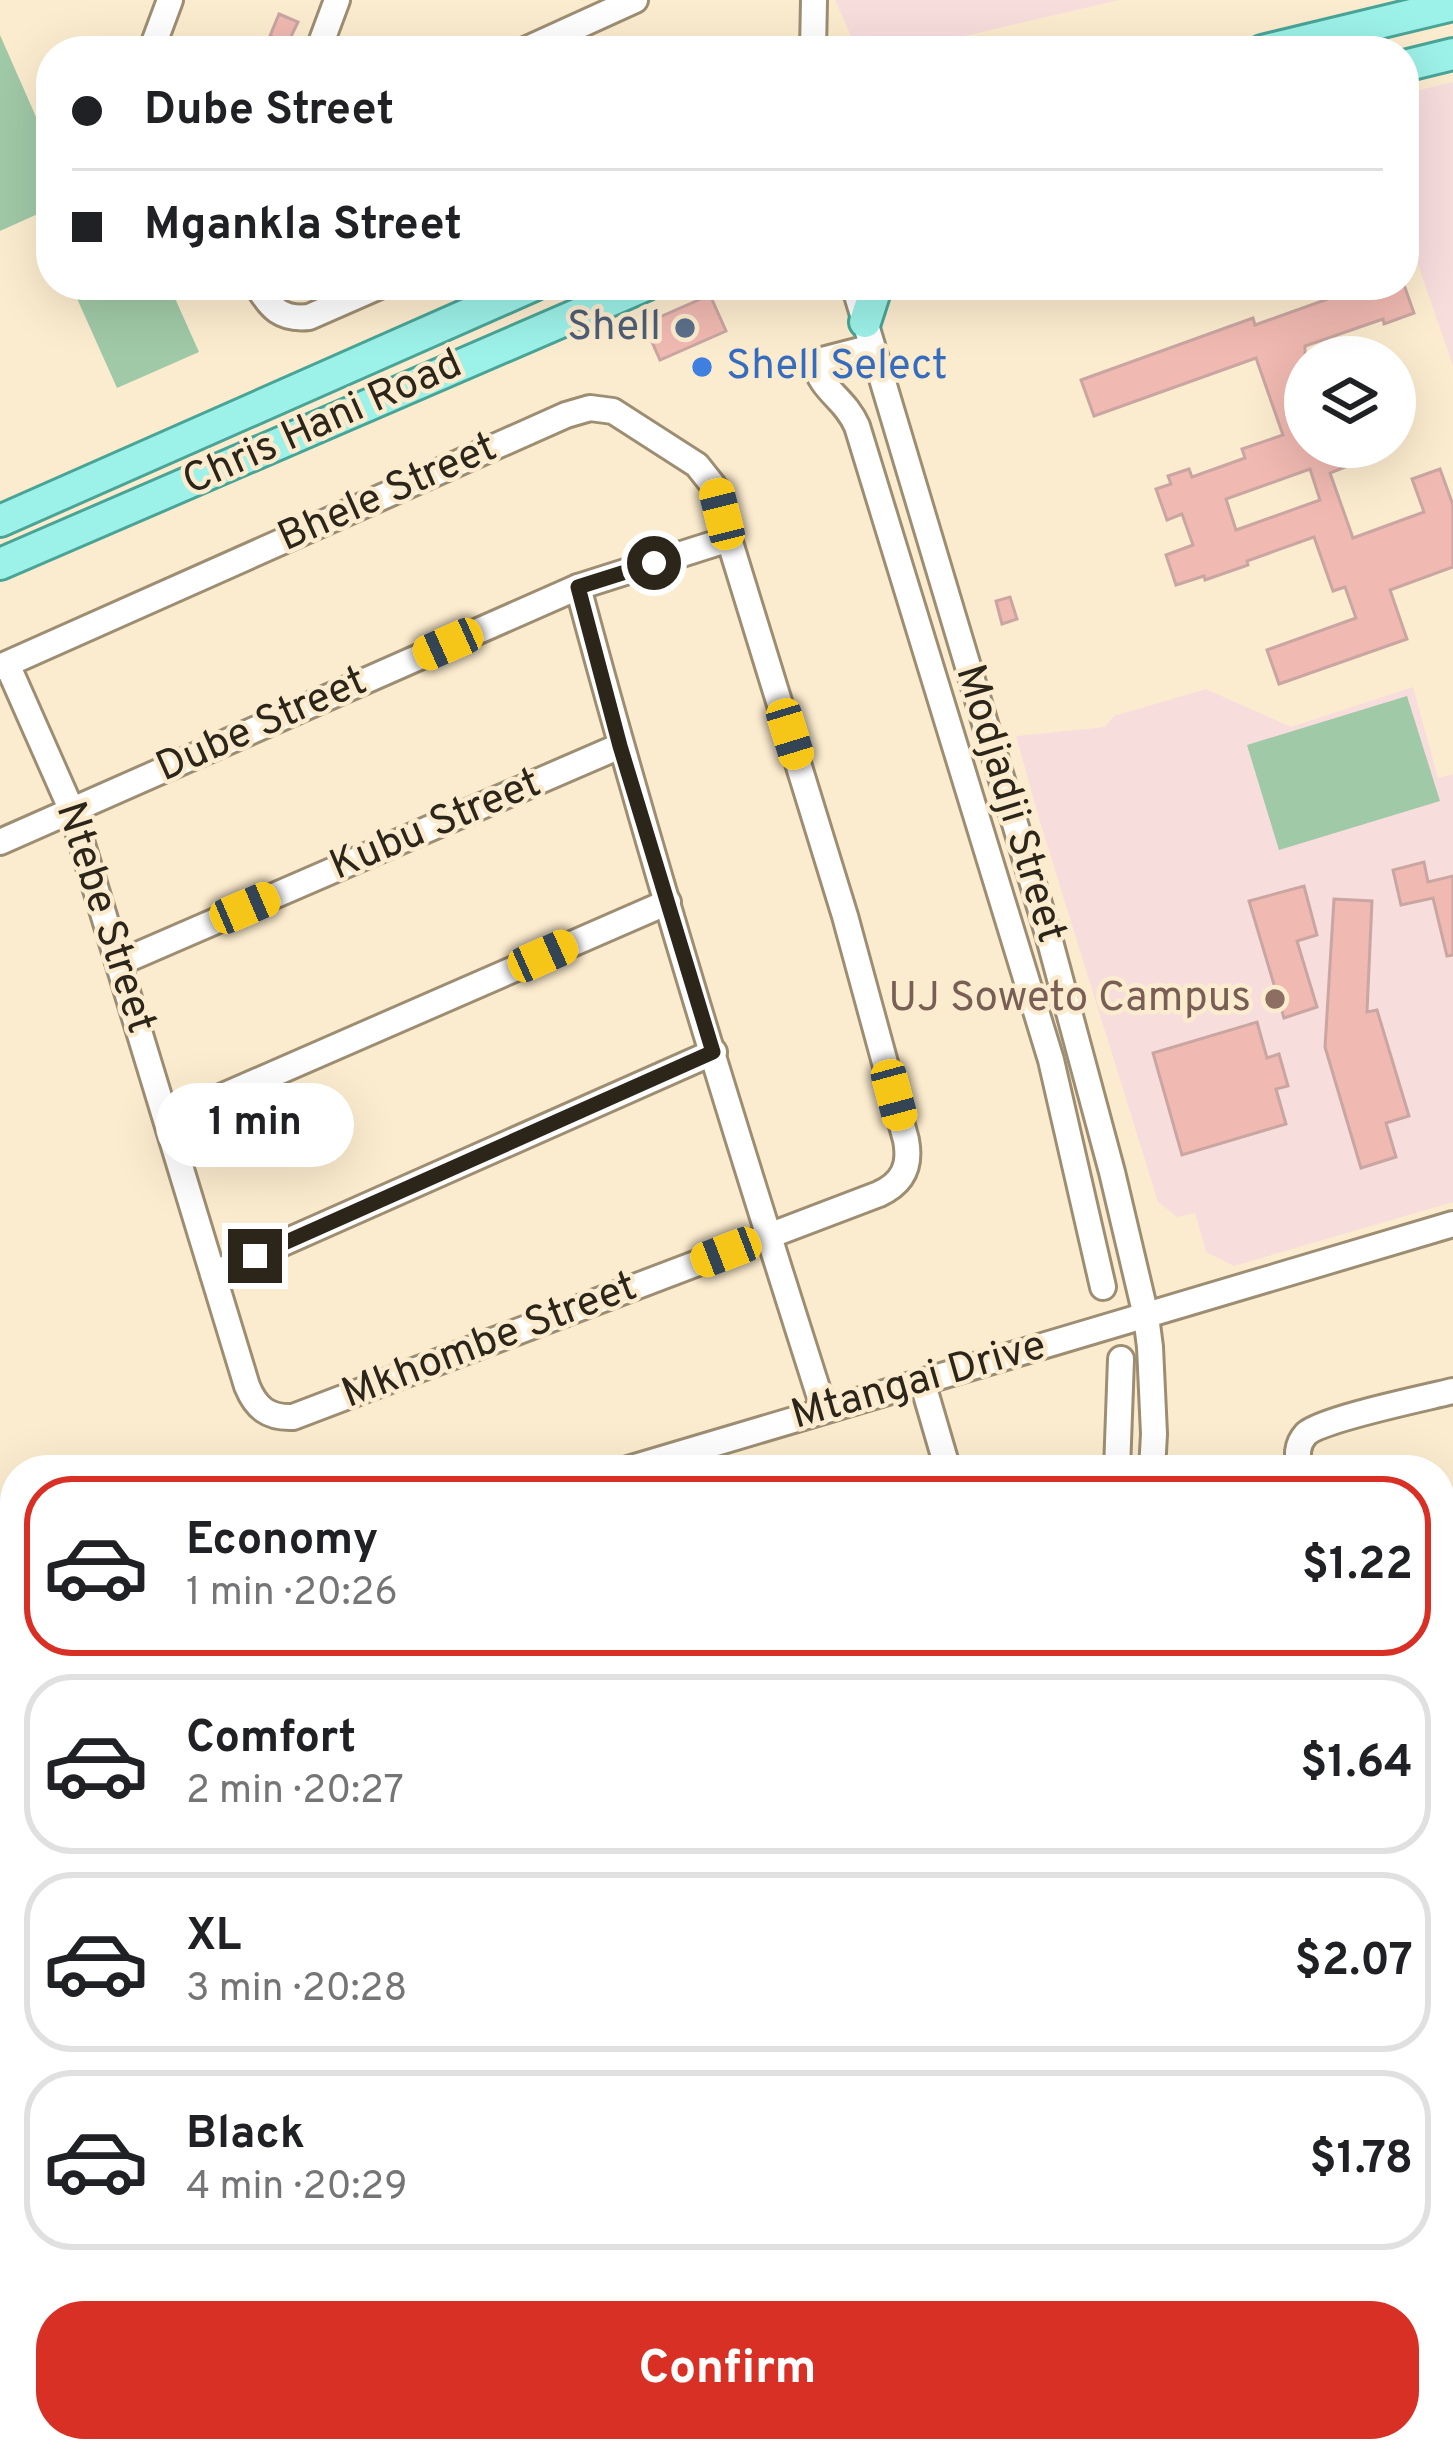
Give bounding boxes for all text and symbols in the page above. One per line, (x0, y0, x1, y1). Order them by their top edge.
text: Dube Street (144, 83, 394, 140)
text: Mgankla Street (144, 198, 462, 255)
place label: Shell (567, 302, 661, 355)
marker: Shell (672, 315, 698, 341)
map controls (1284, 336, 1416, 468)
button: layers (1284, 336, 1416, 468)
street label: Chris Hani Road (175, 339, 471, 509)
place label: Shell Select (726, 341, 948, 394)
marker: Shell Select (689, 354, 715, 380)
street label: Bhele Street (271, 422, 505, 566)
car (696, 475, 748, 553)
route start (627, 536, 681, 590)
car (408, 613, 488, 675)
street label: Dube Street (149, 656, 375, 796)
street label: Modjadji Street (942, 659, 1076, 949)
car (762, 694, 818, 774)
street label: Kubu Street (323, 758, 549, 894)
street label: Ntebe Street (42, 796, 166, 1040)
car (205, 877, 285, 939)
car (503, 925, 583, 987)
place label: UJ Soweto Campus (888, 973, 1251, 1026)
marker: UJ Soweto Campus (1262, 986, 1288, 1012)
car (867, 1056, 921, 1134)
callout: 1 min (156, 1082, 354, 1166)
text: 1 min (208, 1100, 302, 1149)
car (686, 1222, 766, 1282)
route end (228, 1229, 282, 1283)
street label: Mkhombe Street (335, 1261, 645, 1423)
street label: Mtangai Drive (786, 1320, 1052, 1444)
icon: car (42, 1512, 150, 1620)
text: Economy (186, 1513, 378, 1570)
text: $1.22 (1302, 1538, 1413, 1595)
text: 1 min · 20:26 (186, 1570, 398, 1619)
icon: car (42, 1710, 150, 1818)
text: Comfort (186, 1711, 356, 1768)
text: $1.64 (1300, 1736, 1413, 1793)
text: 2 min · 20:27 (186, 1768, 404, 1817)
icon: car (42, 1908, 150, 2016)
text: XL (186, 1909, 241, 1966)
text: $2.07 (1295, 1934, 1413, 1991)
text: 3 min · 20:28 (186, 1966, 407, 2015)
icon: car (42, 2106, 150, 2214)
text: Black (186, 2107, 305, 2164)
text: $1.78 (1309, 2132, 1413, 2189)
text: 4 min · 20:29 (186, 2164, 407, 2213)
button: Confirm (36, 2301, 1419, 2439)

